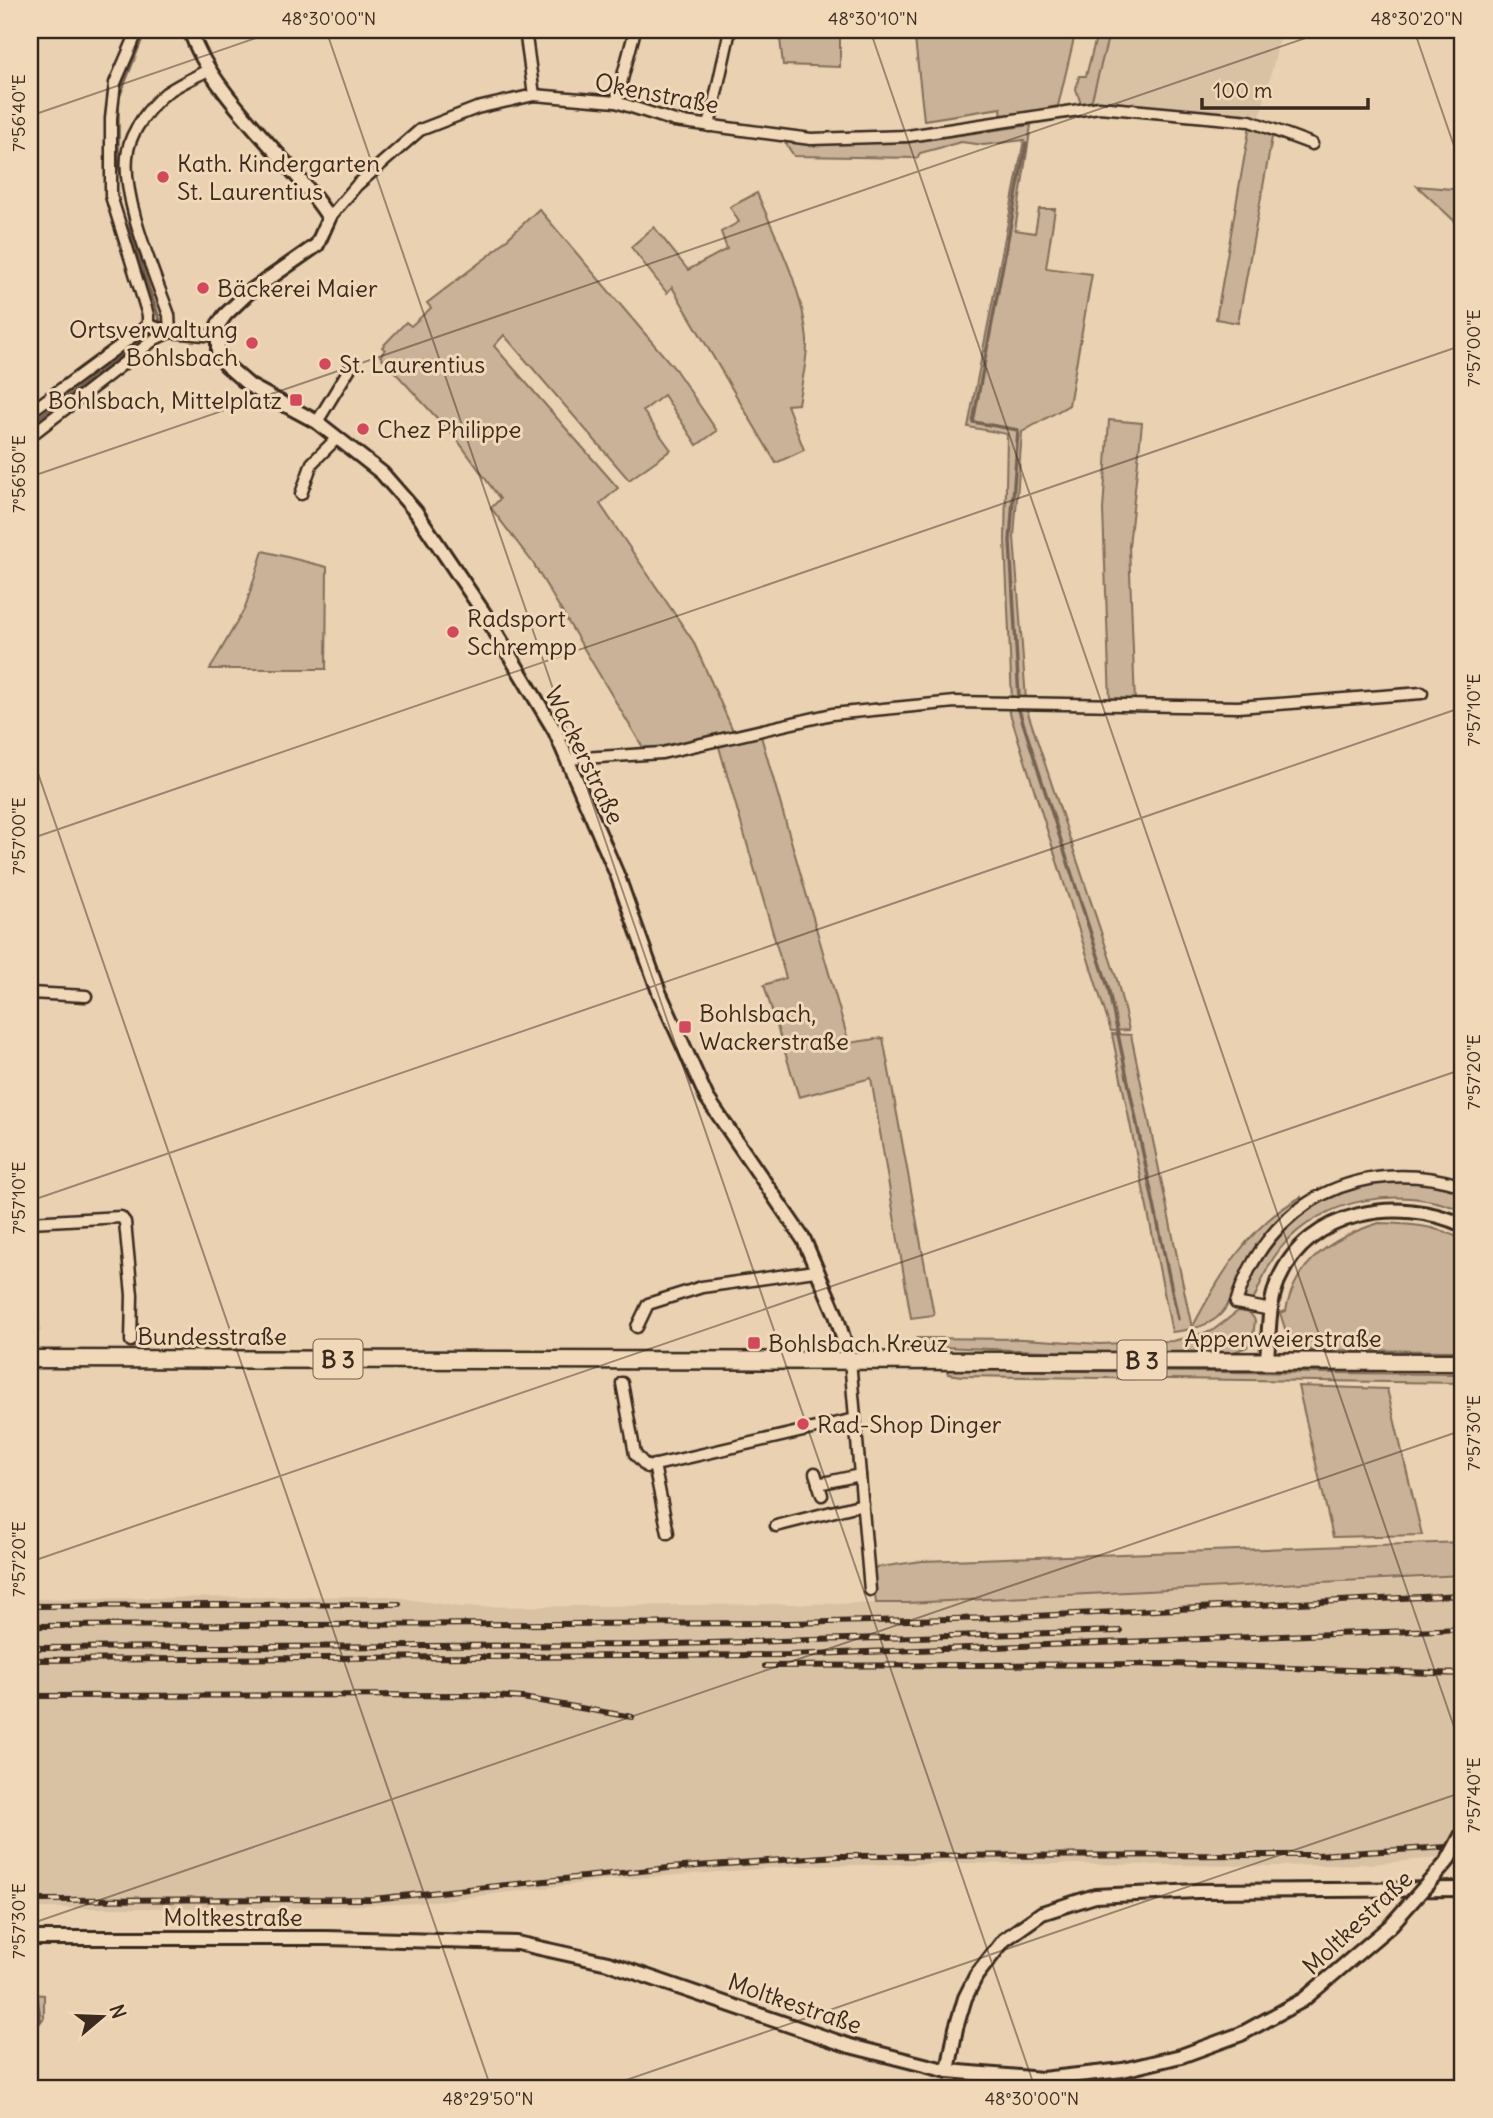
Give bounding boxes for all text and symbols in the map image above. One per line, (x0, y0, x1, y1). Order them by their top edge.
text: 48°30'00"N (282, 7, 376, 30)
text: 48°30'10"N (828, 7, 918, 30)
text: 48°30'20"N (1371, 7, 1463, 30)
street label: Okenstraße (592, 66, 722, 120)
scale bar (1202, 66, 1369, 110)
text: 7°56'40"E (7, 74, 30, 152)
text: 100 m (1213, 77, 1272, 104)
place label: Kath. Kindergarten St. Laurentius (177, 148, 380, 206)
marker: Kath. Kindergarten St. Laurentius (155, 169, 171, 185)
place label: Bäckerei Maier (217, 273, 378, 303)
marker: Bäckerei Maier (195, 280, 211, 296)
text: 7°57'00"E (1462, 309, 1485, 387)
place label: Ortsverwaltung Bohlsbach (69, 314, 238, 372)
marker: Ortsverwaltung Bohlsbach (244, 335, 260, 351)
place label: St. Laurentius (339, 349, 485, 379)
marker: St. Laurentius (317, 356, 333, 372)
place label: Bohlsbach, Mittelplatz (48, 385, 282, 415)
marker: Bohlsbach, Mittelplatz (288, 392, 304, 408)
place label: Chez Philippe (377, 414, 521, 444)
marker: Chez Philippe (355, 421, 371, 437)
text: 7°56'50"E (7, 435, 30, 513)
place label: Radsport Schrempp (467, 603, 577, 661)
marker: Radsport Schrempp (445, 624, 461, 640)
text: 7°57'10"E (1462, 673, 1485, 747)
street label: Wackerstraße (539, 681, 631, 829)
text: 7°57'00"E (7, 797, 30, 875)
place label: Bohlsbach, Wackerstraße (699, 998, 849, 1056)
marker: Bohlsbach, Wackerstraße (677, 1019, 693, 1035)
text: 7°57'20"E (1462, 1034, 1485, 1110)
text: 7°57'10"E (7, 1161, 30, 1235)
street label: Bundesstraße (137, 1321, 287, 1351)
street label: Appenweierstraße (1184, 1323, 1382, 1353)
place label: Bohlsbach Kreuz (768, 1328, 948, 1358)
marker: Bohlsbach Kreuz (746, 1335, 762, 1351)
road number: B 3 (314, 1340, 362, 1378)
road number: B 3 (1118, 1340, 1166, 1380)
text: 7°57'30"E (1462, 1395, 1485, 1471)
place label: Rad-Shop Dinger (817, 1409, 1002, 1439)
marker: Rad-Shop Dinger (795, 1416, 811, 1432)
text: 7°57'20"E (7, 1521, 30, 1597)
text: 7°57'40"E (1462, 1757, 1485, 1833)
street label: Moltkestraße (1296, 1863, 1418, 1981)
text: 7°57'30"E (7, 1883, 30, 1959)
street label: Moltkestraße (163, 1902, 303, 1932)
street label: Moltkestraße (724, 1966, 866, 2040)
north arrow (66, 1982, 136, 2052)
text: N (105, 2001, 132, 2022)
text: 48°29'50"N (442, 2087, 534, 2110)
text: 48°30'00"N (985, 2087, 1079, 2110)

